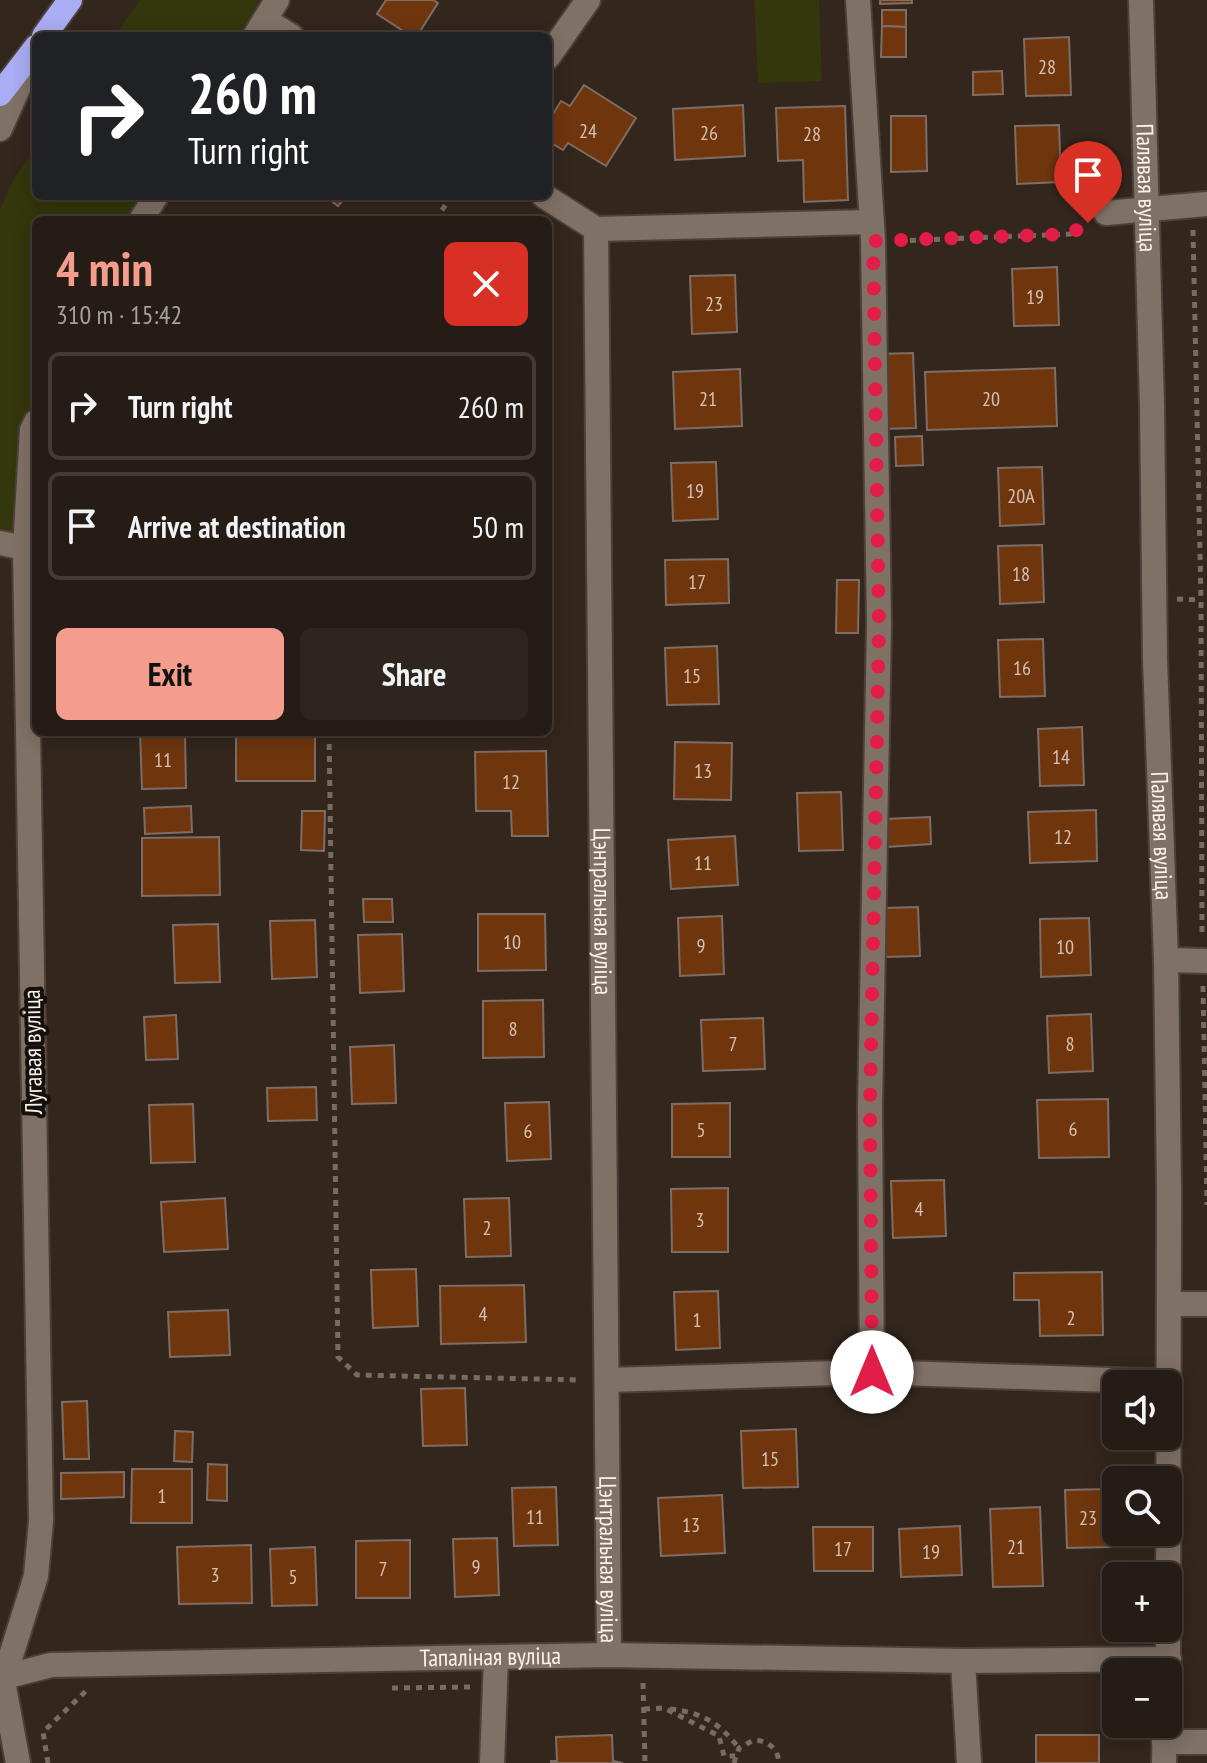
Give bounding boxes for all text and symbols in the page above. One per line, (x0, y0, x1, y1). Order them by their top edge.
house number: 28 (1038, 54, 1056, 80)
text: 260 m (188, 57, 317, 129)
icon: right (56, 64, 160, 168)
house number: 24 (579, 118, 597, 144)
house number: 26 (700, 120, 718, 146)
house number: 28 (803, 121, 821, 147)
street label: Палявая вуліца (1129, 123, 1164, 253)
text: Turn right (188, 127, 309, 174)
pin (1054, 141, 1122, 223)
icon: arrive (1066, 153, 1110, 197)
text: 4 min (56, 237, 153, 299)
button: close (444, 242, 528, 326)
house number: 19 (1026, 284, 1044, 310)
house number: 23 (705, 291, 723, 317)
text: 310 m · 15:42 (56, 298, 182, 331)
icon: right (60, 384, 104, 428)
house number: 21 (699, 386, 717, 412)
house number: 20 (982, 386, 1000, 412)
text: Turn right (128, 387, 232, 426)
text: 260 m (458, 387, 524, 426)
house number: 19 (686, 478, 704, 504)
house number: 20А (1007, 483, 1035, 509)
icon: arrive (60, 504, 104, 548)
text: Arrive at destination (128, 507, 346, 546)
text: 50 m (471, 507, 524, 546)
house number: 18 (1012, 561, 1030, 587)
house number: 17 (688, 569, 706, 595)
button: Exit (56, 628, 284, 720)
button: Share (300, 628, 528, 720)
house number: 16 (1013, 655, 1031, 681)
house number: 15 (683, 663, 701, 689)
house number: 14 (1052, 744, 1070, 770)
house number: 11 (154, 747, 172, 773)
house number: 13 (694, 758, 712, 784)
house number: 12 (502, 769, 520, 795)
street label: Палявая вуліца (1144, 771, 1180, 901)
house number: 12 (1054, 824, 1072, 850)
street label: Цэнтральная вуліца (586, 828, 619, 995)
house number: 11 (694, 850, 712, 876)
house number: 10 (503, 929, 521, 955)
house number: 9 (697, 933, 706, 959)
house number: 10 (1056, 934, 1074, 960)
street label: Лугавая вуліца (16, 989, 49, 1116)
house number: 8 (509, 1016, 518, 1042)
house number: 7 (729, 1031, 738, 1057)
house number: 8 (1066, 1031, 1075, 1057)
house number: 6 (1069, 1116, 1078, 1142)
house number: 5 (697, 1117, 706, 1143)
house number: 6 (524, 1118, 533, 1144)
house number: 4 (915, 1196, 924, 1222)
house number: 3 (696, 1207, 705, 1233)
house number: 2 (483, 1215, 492, 1241)
house number: 4 (479, 1301, 488, 1327)
house number: 2 (1067, 1305, 1076, 1331)
house number: 1 (693, 1307, 702, 1333)
position arrow (830, 1330, 914, 1414)
map controls (1102, 1370, 1182, 1738)
button: sound (1102, 1370, 1182, 1450)
house number: 15 (761, 1446, 779, 1472)
button: search (1102, 1466, 1182, 1546)
street label: Цэнтральная вуліца (592, 1476, 625, 1643)
house number: 1 (158, 1483, 167, 1509)
house number: 11 (526, 1504, 544, 1530)
house number: 23 (1079, 1505, 1097, 1531)
house number: 13 (682, 1512, 700, 1538)
house number: 21 (1007, 1534, 1025, 1560)
house number: 17 (834, 1536, 852, 1562)
house number: 19 (922, 1539, 940, 1565)
house number: 9 (472, 1554, 481, 1580)
house number: 7 (379, 1556, 388, 1582)
house number: 3 (211, 1562, 220, 1588)
button: + (1102, 1562, 1182, 1642)
house number: 5 (289, 1564, 298, 1590)
street label: Тапаліная вуліца (419, 1640, 561, 1673)
button: − (1102, 1658, 1182, 1738)

